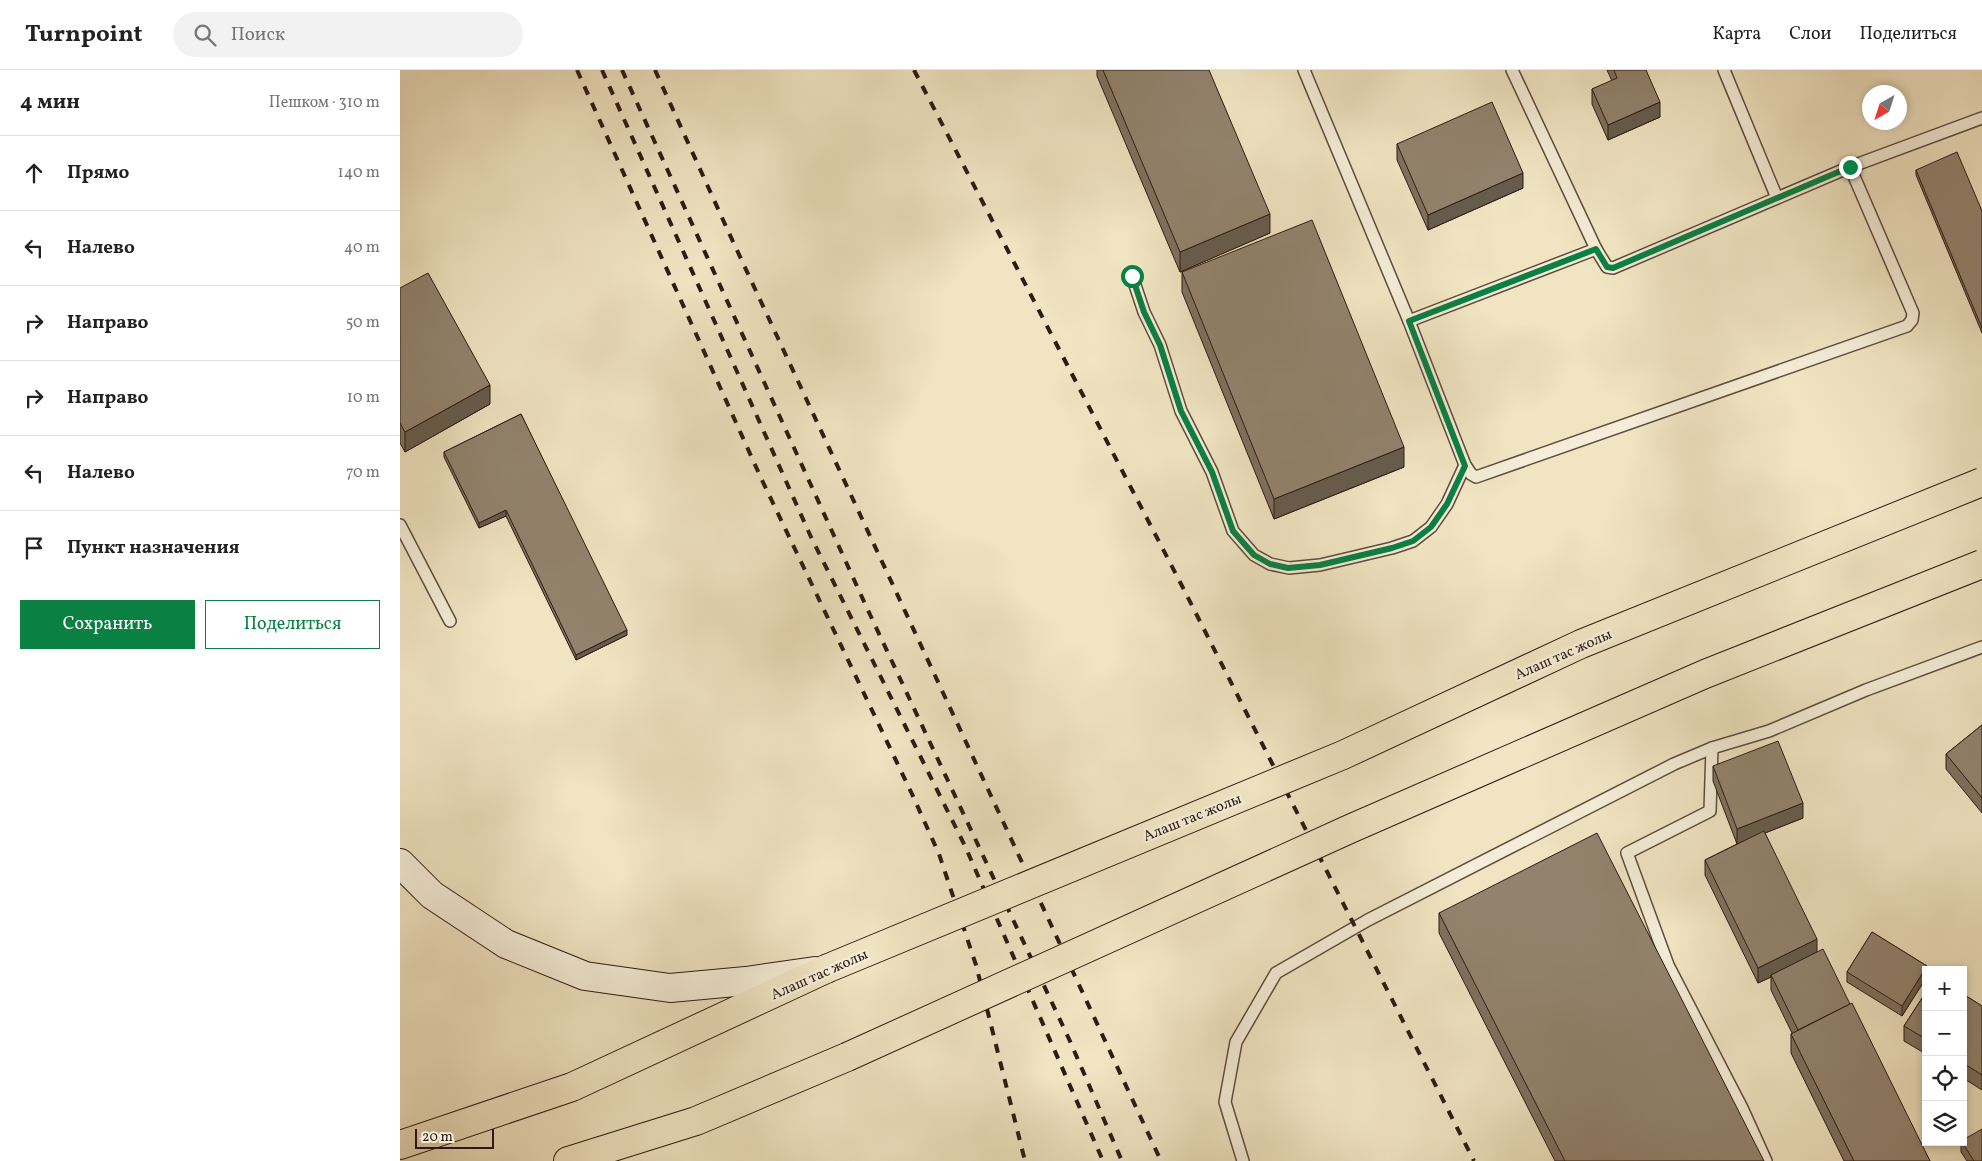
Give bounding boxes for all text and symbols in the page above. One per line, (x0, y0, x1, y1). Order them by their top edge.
search box (173, 12, 523, 57)
text: Turnpoint (25, 18, 143, 52)
icon: search (191, 21, 219, 49)
text: Поиск (231, 22, 285, 48)
text: Карта (1713, 22, 1761, 47)
text: Слои (1789, 22, 1831, 47)
text: Поделиться (1859, 22, 1957, 47)
north arrow (1862, 85, 1907, 130)
text: 4 мин (20, 88, 80, 117)
text: Пешком · 310 m (269, 92, 380, 114)
route end (1839, 156, 1862, 179)
icon: ahead (20, 159, 48, 187)
text: Прямо (67, 160, 129, 186)
text: 140 m (338, 162, 380, 184)
icon: left (20, 234, 48, 262)
text: Налево (67, 235, 135, 261)
text: 40 m (344, 237, 380, 259)
route start (1121, 265, 1144, 288)
icon: right (20, 309, 48, 337)
text: Направо (67, 310, 149, 336)
text: 50 m (346, 312, 380, 334)
icon: right (20, 384, 48, 412)
text: Направо (67, 385, 149, 411)
text: 10 m (347, 387, 380, 409)
icon: left (20, 459, 48, 487)
text: Налево (67, 460, 135, 486)
text: 70 m (346, 462, 380, 484)
icon: arrive (20, 534, 48, 562)
text: Пункт назначения (67, 535, 240, 561)
button: Сохранить (20, 600, 195, 649)
button: Поделиться (205, 600, 380, 649)
street label: Алаш тас жолы (1512, 624, 1616, 686)
street label: Алаш тас жолы (1140, 789, 1245, 848)
street label: Алаш тас жолы (768, 944, 872, 1006)
map controls (1922, 966, 1967, 1146)
button: + (1922, 966, 1967, 1011)
button: − (1922, 1011, 1967, 1056)
button: locate (1922, 1056, 1967, 1101)
button: layers (1922, 1101, 1967, 1146)
scale bar (415, 1126, 494, 1149)
text: 20 m (422, 1128, 453, 1147)

